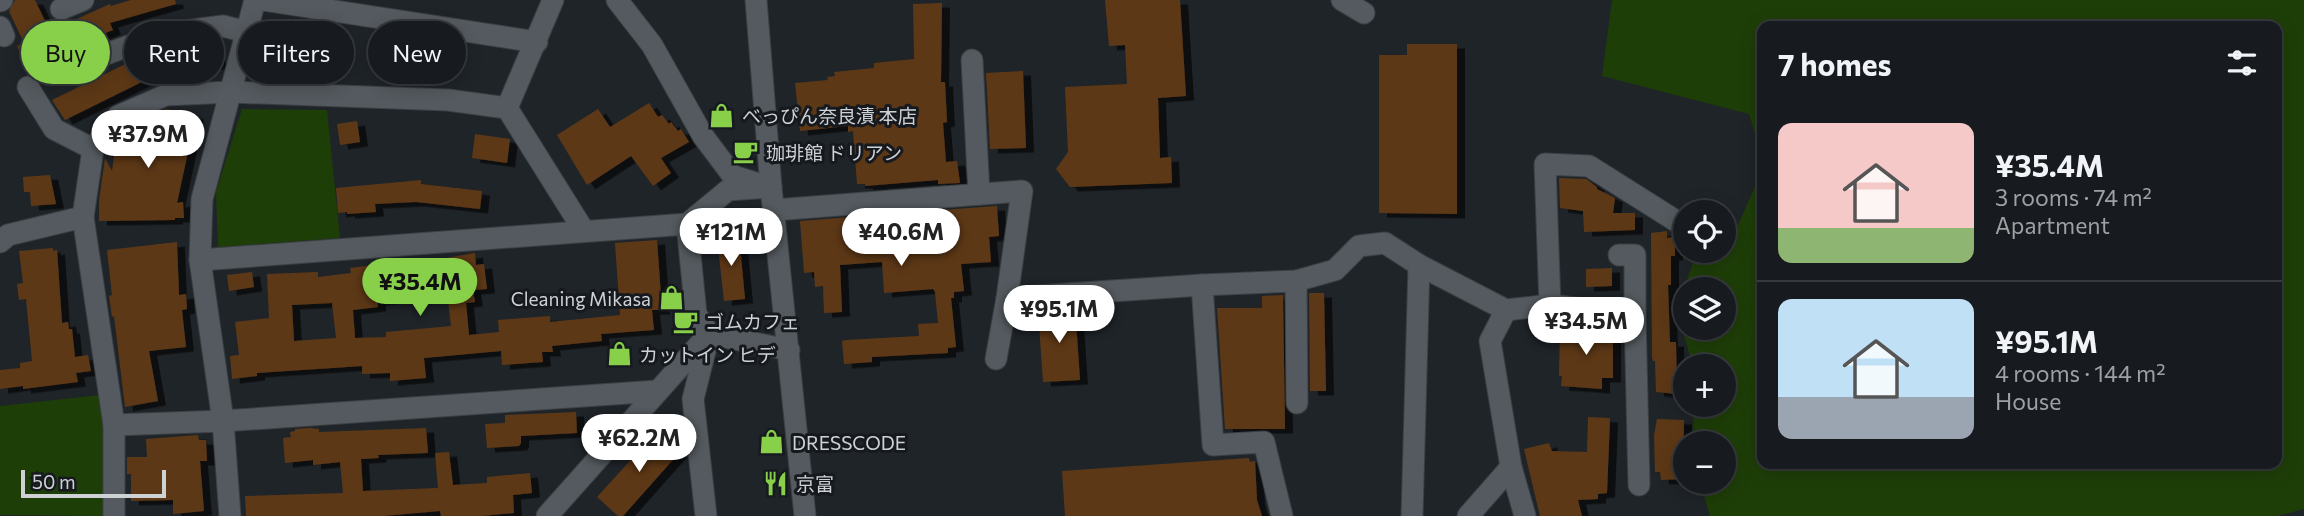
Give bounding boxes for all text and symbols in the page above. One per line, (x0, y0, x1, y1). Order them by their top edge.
chip: Buy (21, 21, 110, 84)
chip: Rent (124, 21, 224, 84)
chip: Filters (238, 21, 354, 84)
chip: New (368, 21, 466, 84)
icon: filters (2223, 44, 2261, 82)
text: 7 homes (1778, 45, 1891, 82)
shop icon: べっぴん奈良漬 本店 (708, 101, 736, 129)
place label: べっぴん奈良漬 本店 (742, 104, 917, 127)
pin: ¥37.9M (91, 110, 205, 170)
text: ¥37.9M (108, 119, 188, 147)
cafe icon: 珈琲館 ドリアン (732, 138, 760, 166)
place label: 珈琲館 ドリアン (766, 141, 902, 164)
text: ¥35.4M (1995, 146, 2104, 183)
icon: home (1834, 151, 1918, 235)
text: 3 rooms · 74 m² (1995, 183, 2152, 211)
map controls (1673, 200, 1736, 494)
button: locate (1673, 200, 1736, 263)
pin: ¥121M (682, 208, 780, 268)
pin: ¥40.6M (844, 208, 958, 268)
text: Apartment (1995, 211, 2110, 239)
text: ¥121M (696, 217, 766, 245)
text: ¥40.6M (858, 217, 944, 245)
pin: ¥35.4M (363, 258, 477, 318)
text: ¥35.4M (378, 267, 462, 295)
button: layers (1673, 277, 1736, 340)
shop icon: Cleaning Mikasa (657, 284, 685, 312)
pin: ¥95.1M (1002, 286, 1116, 345)
place label: Cleaning Mikasa (511, 287, 651, 310)
text: ¥95.1M (1020, 294, 1098, 322)
pin: ¥34.5M (1529, 298, 1643, 357)
text: ¥34.5M (1544, 306, 1628, 334)
cafe icon: ゴムカフェ (671, 307, 699, 335)
place label: ゴムカフェ (705, 310, 800, 333)
text: ¥95.1M (1995, 322, 2098, 359)
icon: home (1834, 327, 1918, 411)
shop icon: カットイン ヒデ (605, 340, 633, 368)
place label: カットイン ヒデ (639, 343, 776, 366)
button: + (1673, 354, 1736, 417)
text: 4 rooms · 144 m² (1995, 359, 2165, 387)
text: House (1995, 387, 2061, 415)
pin: ¥62.2M (582, 414, 696, 474)
text: ¥62.2M (597, 423, 681, 451)
shop icon: DRESSCODE (758, 428, 786, 456)
place label: DRESSCODE (792, 431, 906, 454)
button: − (1673, 431, 1736, 494)
scale bar (21, 467, 166, 499)
restaurant icon: 京富 (762, 469, 790, 497)
text: 50 m (32, 470, 76, 493)
place label: 京富 (796, 472, 834, 495)

